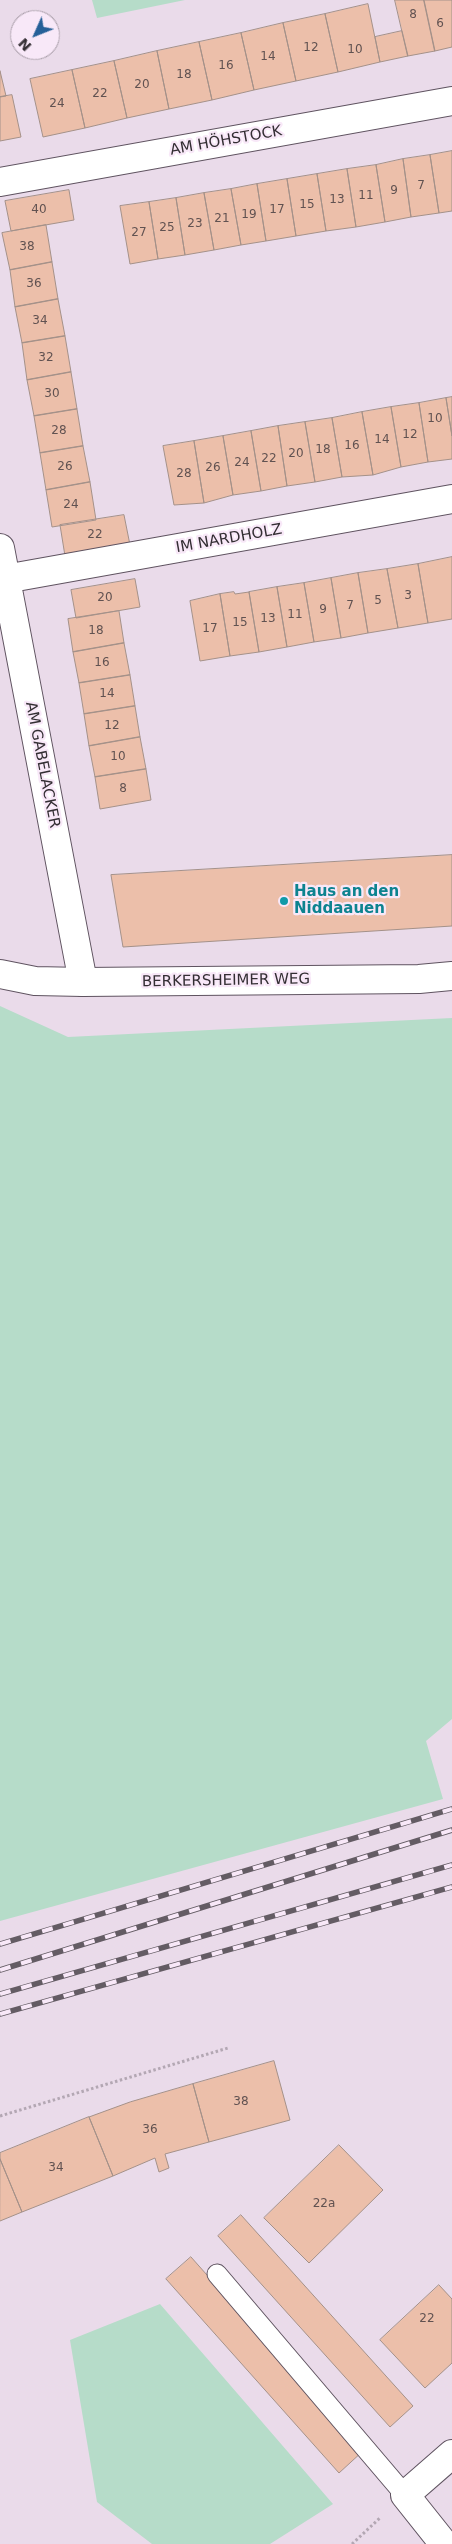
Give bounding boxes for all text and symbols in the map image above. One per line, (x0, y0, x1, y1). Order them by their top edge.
house number: 8 (409, 8, 417, 22)
north arrow (10, 10, 60, 60)
house number: 6 (436, 17, 444, 31)
text: N (15, 35, 35, 54)
house number: 12 (303, 41, 319, 55)
house number: 10 (347, 43, 363, 57)
house number: 14 (260, 50, 276, 64)
house number: 16 (218, 59, 234, 73)
house number: 18 (176, 68, 192, 82)
house number: 20 (134, 78, 150, 92)
house number: 22 (92, 87, 108, 101)
house number: 24 (49, 97, 65, 111)
street label: AM HÖHSTOCK (169, 122, 283, 160)
house number: 7 (417, 179, 425, 193)
house number: 9 (390, 184, 398, 198)
house number: 11 (358, 189, 374, 203)
house number: 13 (329, 193, 345, 207)
house number: 15 (299, 198, 315, 212)
house number: 40 (31, 203, 47, 217)
house number: 17 (269, 203, 285, 217)
house number: 19 (241, 208, 257, 222)
house number: 21 (214, 212, 230, 226)
house number: 23 (187, 217, 203, 231)
house number: 25 (159, 221, 175, 235)
house number: 27 (131, 226, 147, 240)
house number: 38 (19, 240, 35, 254)
house number: 36 (26, 277, 42, 291)
house number: 34 (32, 314, 48, 328)
house number: 32 (38, 351, 54, 365)
house number: 30 (44, 387, 60, 401)
house number: 10 (427, 412, 443, 426)
house number: 28 (51, 424, 67, 438)
house number: 12 (402, 428, 418, 442)
house number: 14 (374, 433, 390, 447)
house number: 16 (344, 439, 360, 453)
house number: 18 (315, 443, 331, 457)
house number: 20 (288, 447, 304, 461)
house number: 22 (261, 452, 277, 466)
house number: 24 (234, 456, 250, 470)
house number: 26 (57, 460, 73, 474)
house number: 26 (205, 461, 221, 475)
house number: 28 (176, 467, 192, 481)
house number: 24 (63, 498, 79, 512)
street label: IM NARDHOLZ (175, 521, 283, 557)
house number: 22 (87, 528, 103, 542)
house number: 3 (404, 589, 412, 603)
house number: 20 (97, 591, 113, 605)
house number: 5 (374, 594, 382, 608)
house number: 7 (346, 599, 354, 613)
house number: 9 (319, 603, 327, 617)
house number: 11 (287, 608, 303, 622)
house number: 13 (260, 612, 276, 626)
house number: 15 (232, 616, 248, 630)
house number: 17 (202, 622, 218, 636)
house number: 18 (88, 624, 104, 638)
house number: 16 (94, 656, 110, 670)
house number: 14 (99, 687, 115, 701)
street label: AM GABELACKER (21, 700, 63, 830)
house number: 12 (104, 719, 120, 733)
house number: 10 (110, 750, 126, 764)
house number: 8 (119, 782, 127, 796)
place label: Haus an den Niddaauen (294, 883, 399, 918)
marker: Haus an den Niddaauen (278, 895, 290, 907)
street label: BERKERSHEIMER WEG (142, 971, 310, 991)
house number: 38 (233, 2095, 249, 2109)
house number: 36 (142, 2123, 158, 2137)
house number: 34 (48, 2161, 64, 2175)
house number: 22a (313, 2197, 335, 2211)
house number: 22 (419, 2312, 435, 2326)

